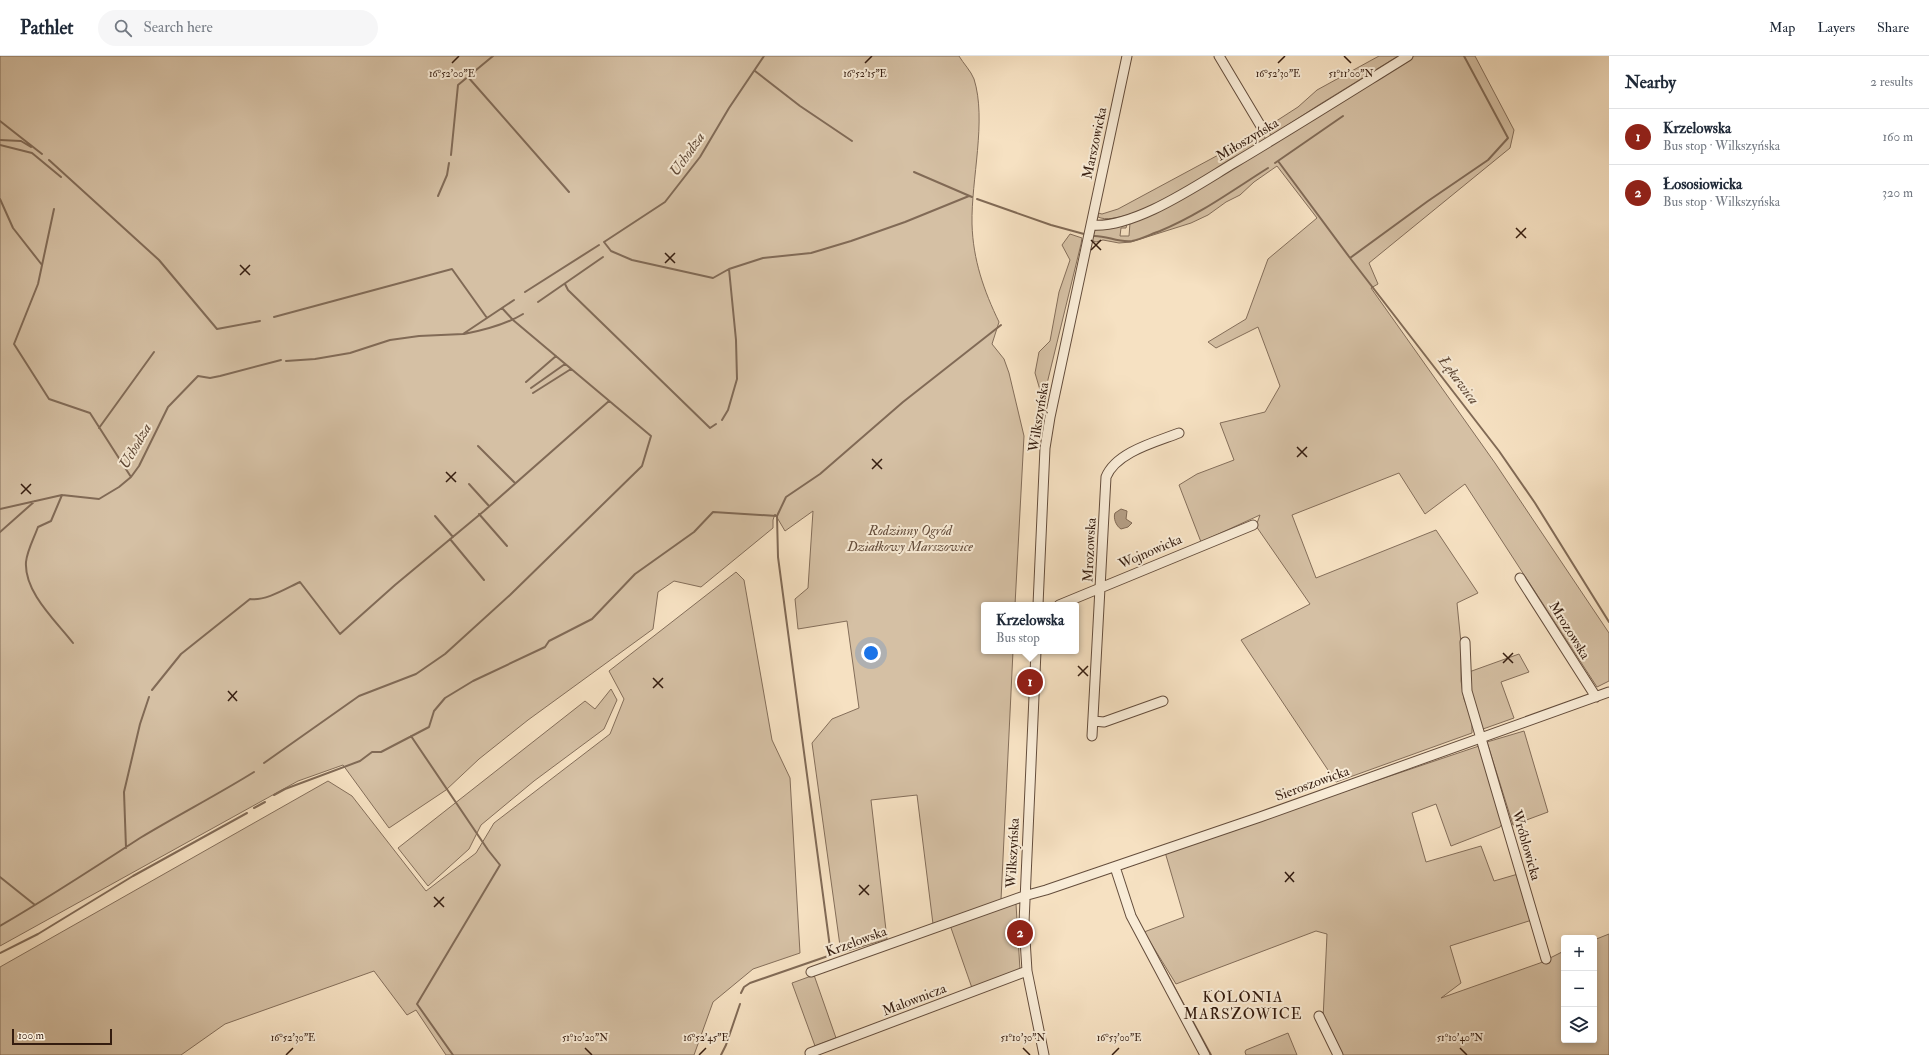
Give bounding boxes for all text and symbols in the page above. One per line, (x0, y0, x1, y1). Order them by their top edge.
search box (98, 10, 378, 46)
text: Pathlet (20, 16, 74, 40)
icon: search (112, 17, 134, 39)
text: Search here (144, 18, 213, 37)
text: Map (1769, 19, 1795, 36)
text: Layers (1817, 19, 1855, 36)
text: Share (1877, 19, 1909, 36)
text: 16°52'00"E (429, 68, 475, 80)
text: 16°52'15"E (843, 68, 887, 80)
text: 16°52'30"E (1256, 68, 1300, 80)
text: 51°11'00"N (1329, 68, 1373, 80)
text: Nearby (1625, 72, 1676, 93)
text: 2 results (1870, 74, 1913, 90)
street label: Marszowicka (1079, 105, 1110, 181)
street label: Miłoszyńska (1213, 114, 1282, 166)
text: Krzelowska (1663, 119, 1731, 138)
water label: Uchodza (665, 128, 709, 180)
text: 1 (1636, 129, 1640, 145)
text: 160 m (1882, 129, 1913, 145)
text: Bus stop · Wilkszyńska (1663, 138, 1780, 154)
text: Łososiowicka (1663, 175, 1742, 194)
text: 2 (1635, 185, 1641, 201)
text: 320 m (1882, 185, 1913, 201)
text: Bus stop · Wilkszyńska (1663, 194, 1780, 210)
water label: Łękawica (1433, 351, 1483, 409)
street label: Wilkszyńska (1024, 381, 1053, 454)
water label: Uchodza (115, 420, 156, 472)
street label: Mrozowska (1079, 517, 1100, 583)
park label: Rodzinny Ogród Działkowy Marszowice (846, 522, 973, 555)
street label: Wojnowicka (1115, 530, 1185, 573)
street label: Mrozowska (1545, 598, 1594, 662)
popup (981, 602, 1079, 654)
text: Krzelowska (996, 611, 1064, 630)
text: Bus stop (996, 630, 1040, 646)
your location (861, 643, 881, 663)
pin: 1 (1017, 667, 1043, 697)
street label: Sieroszowicka (1273, 762, 1352, 805)
street label: Wróblowicka (1508, 807, 1545, 882)
street label: Wilkszyńska (1002, 817, 1024, 890)
pin: 2 (1007, 918, 1033, 948)
street label: Krzelowska (823, 923, 889, 960)
map controls (1561, 935, 1597, 1043)
button: + (1561, 935, 1597, 971)
button: − (1561, 971, 1597, 1007)
street label: Malownicza (880, 979, 949, 1019)
district label: KOLONIA MARSZOWICE (1183, 988, 1303, 1024)
button: layers (1561, 1007, 1597, 1043)
scale bar (12, 1027, 112, 1046)
text: 100 m (18, 1029, 44, 1042)
text: 16°52'30"E (271, 1032, 315, 1044)
text: 51°10'20"N (562, 1032, 608, 1044)
text: 16°52'45"E (683, 1032, 729, 1044)
text: 51°10'30"N (1001, 1032, 1046, 1044)
text: 16°53'00"E (1097, 1032, 1141, 1044)
text: 51°10'40"N (1437, 1032, 1483, 1044)

